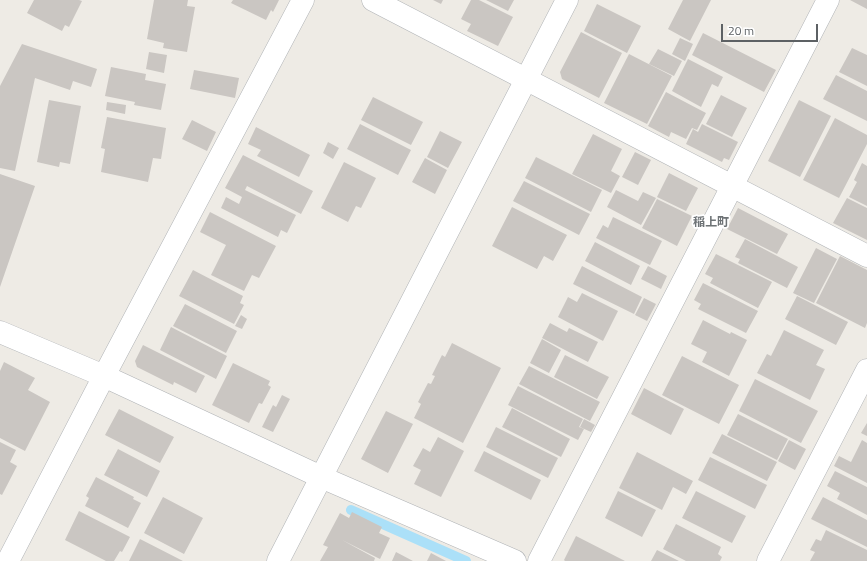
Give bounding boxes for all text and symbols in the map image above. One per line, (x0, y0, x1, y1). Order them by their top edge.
scale bar (723, 16, 820, 42)
text: 20 m (728, 21, 754, 40)
district label: 稲上町 (693, 216, 729, 230)

